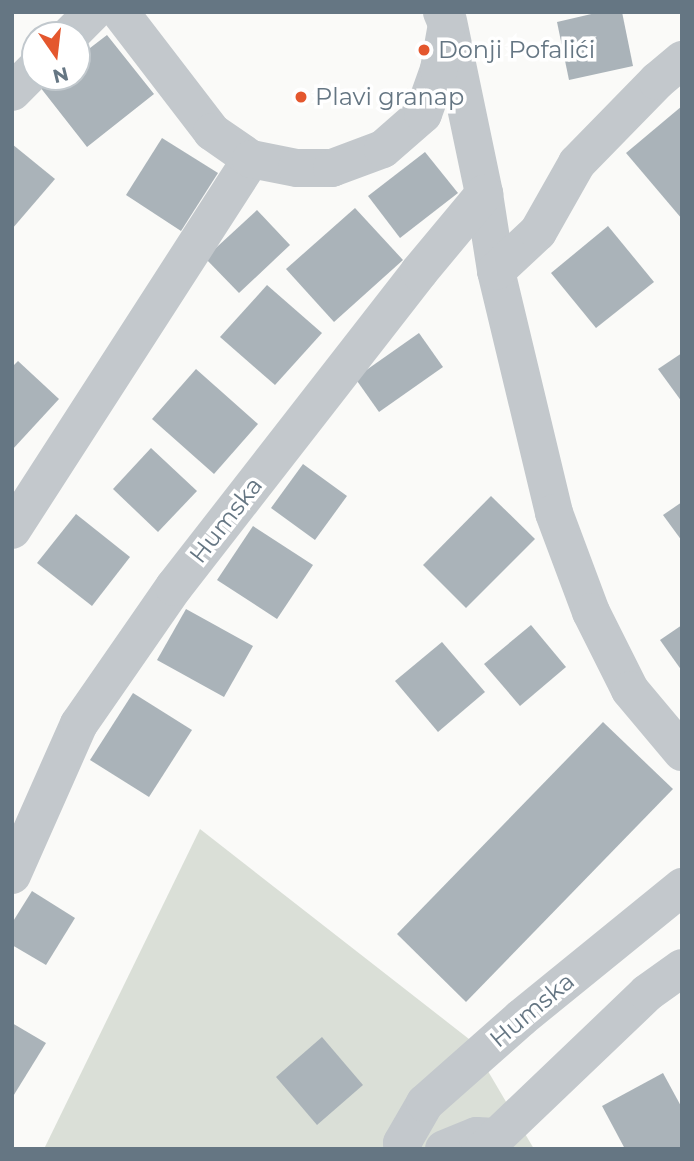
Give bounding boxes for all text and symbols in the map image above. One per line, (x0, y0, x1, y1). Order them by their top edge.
north arrow (21, 21, 91, 91)
place label: Donji Pofalići (438, 36, 595, 64)
marker: Donji Pofalići (416, 42, 432, 58)
text: N (50, 62, 71, 88)
place label: Plavi granap (315, 83, 464, 111)
marker: Plavi granap (293, 89, 309, 105)
street label: Humska (184, 471, 268, 569)
street label: Humska (484, 966, 580, 1054)

